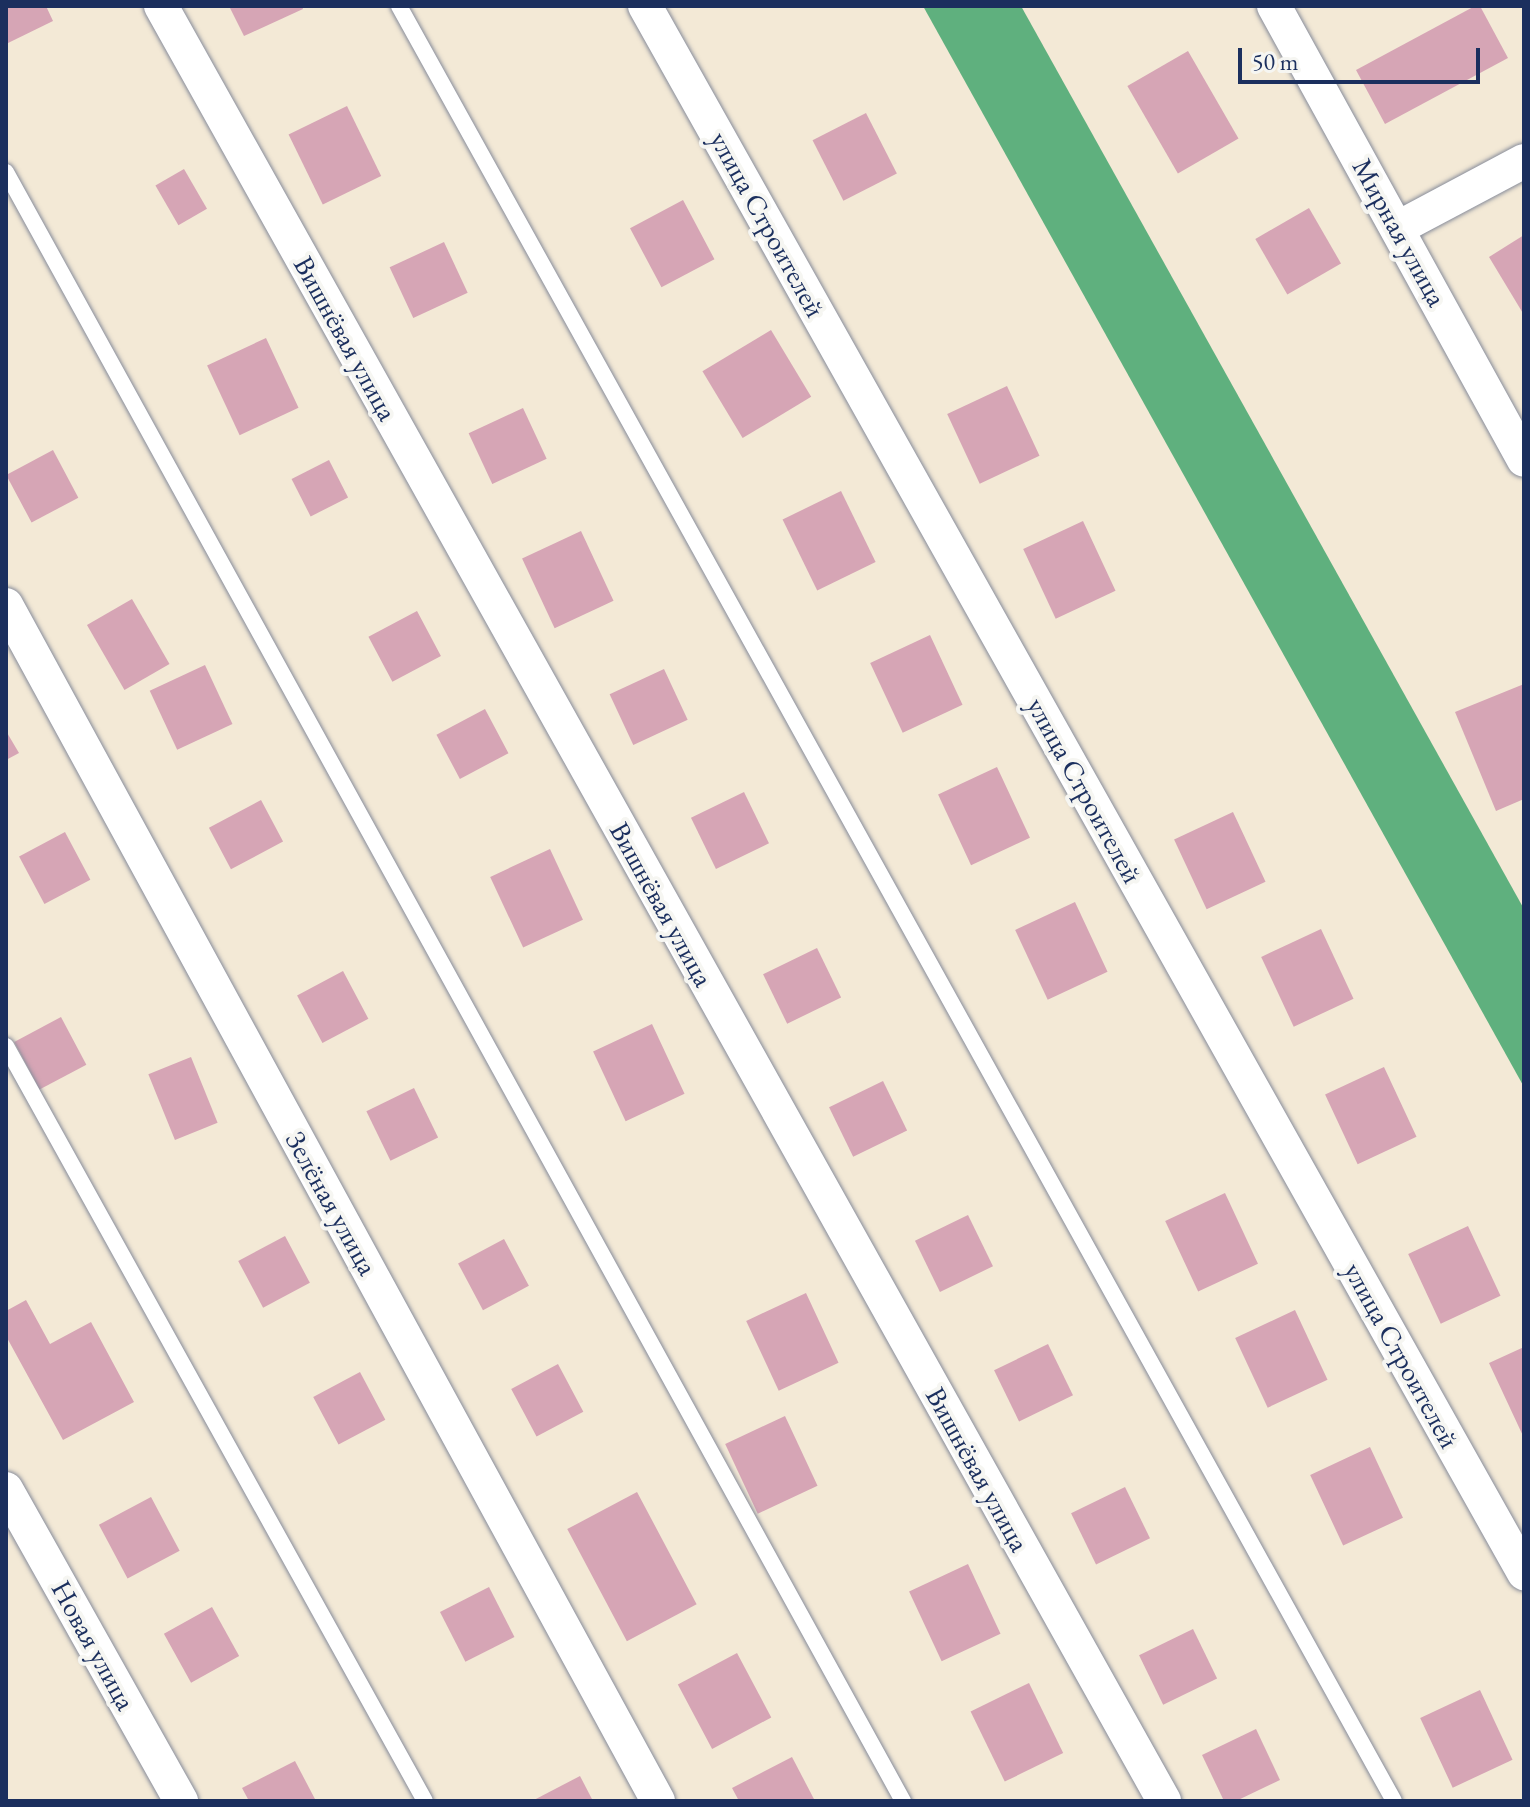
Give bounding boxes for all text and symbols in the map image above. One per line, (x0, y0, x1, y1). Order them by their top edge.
scale bar (1242, 32, 1484, 82)
text: 50 m (1252, 46, 1299, 77)
street label: улица Строителей (703, 125, 833, 323)
street label: Мирная улица (1346, 152, 1454, 312)
street label: Вишнёвая улица (287, 250, 405, 426)
street label: улица Строителей (1020, 691, 1150, 889)
street label: Вишнёвая улица (603, 816, 721, 992)
street label: Зелёная улица (279, 1125, 385, 1281)
street label: улица Строителей (1337, 1256, 1467, 1454)
street label: Вишнёвая улица (919, 1381, 1037, 1557)
street label: Новая улица (45, 1574, 143, 1716)

